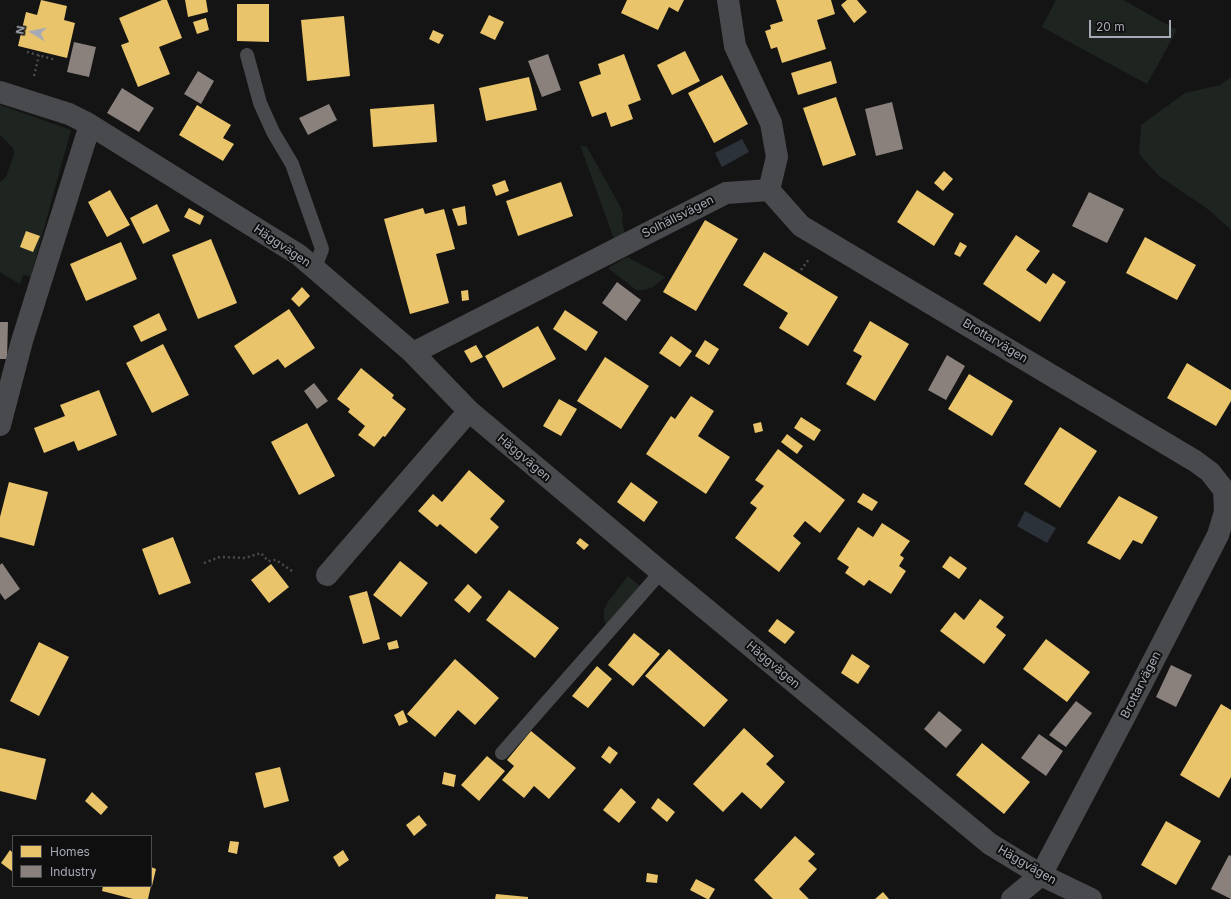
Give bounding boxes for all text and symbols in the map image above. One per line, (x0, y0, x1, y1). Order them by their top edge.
north arrow (12, 12, 52, 52)
scale bar (1091, 12, 1173, 38)
text: 20 m (1096, 19, 1125, 34)
text: N (13, 25, 28, 35)
street label: Solhällsvägen (640, 193, 716, 241)
street label: Häggvägen (251, 222, 313, 270)
street label: Brottarvägen (960, 316, 1030, 366)
street label: Häggvägen (494, 432, 554, 484)
street label: Häggvägen (743, 639, 803, 691)
street label: Brottarvägen (1118, 649, 1164, 721)
legend (12, 835, 152, 887)
street label: Häggvägen (995, 842, 1059, 888)
text: Homes (50, 844, 90, 859)
text: Industry (50, 864, 96, 879)

